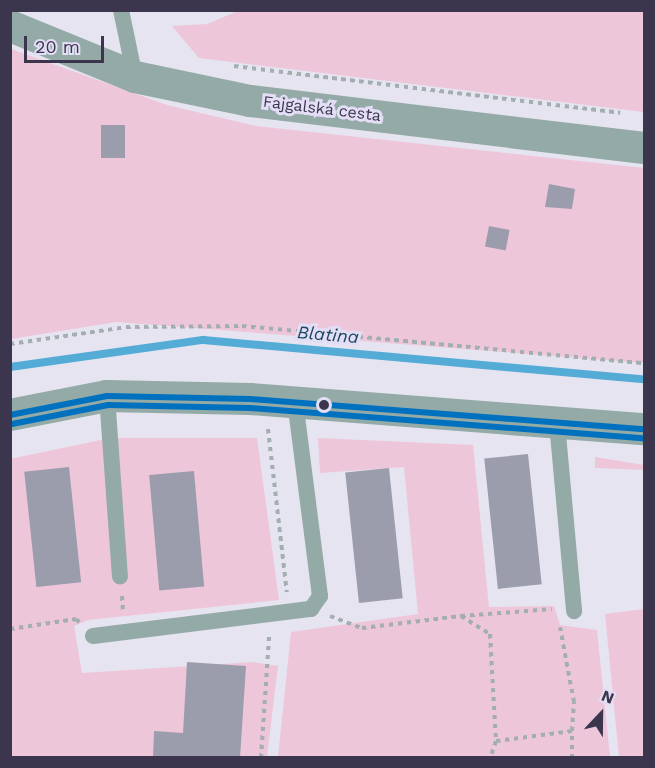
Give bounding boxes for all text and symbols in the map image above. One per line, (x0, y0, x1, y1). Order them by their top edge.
scale bar (27, 24, 106, 62)
text: 20 m (35, 36, 80, 57)
street label: Fajgalská cesta (262, 92, 382, 126)
water label: Blatina (296, 322, 360, 348)
unlabelled marker (318, 399, 330, 411)
north arrow (571, 684, 631, 744)
text: N (599, 686, 617, 708)

